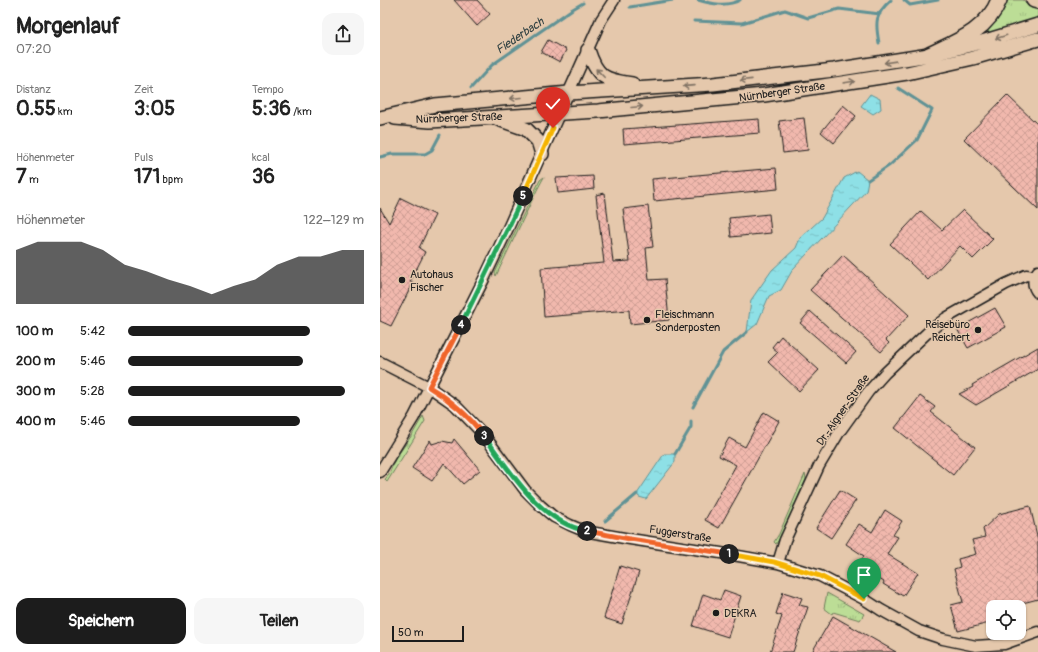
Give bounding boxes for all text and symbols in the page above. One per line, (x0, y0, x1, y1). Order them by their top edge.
text: Morgenlauf (16, 12, 120, 40)
button: share (322, 13, 364, 55)
water label: Fiederbach (493, 14, 548, 58)
one-way arrow (995, 33, 1008, 41)
text: 07:20 (16, 41, 51, 57)
one-way arrow (884, 58, 897, 66)
one-way arrow (595, 68, 605, 78)
one-way arrow (740, 77, 753, 84)
one-way arrow (842, 78, 855, 86)
street label: Nürnberger Straße (738, 79, 826, 104)
one-way arrow (683, 82, 696, 89)
text: Distanz (16, 83, 51, 96)
text: Zeit (134, 83, 153, 96)
text: Tempo (252, 83, 284, 96)
pin (536, 87, 570, 128)
icon: check (542, 93, 564, 115)
one-way arrow (510, 94, 523, 102)
text: 0.55 (16, 96, 56, 121)
text: 3:05 (134, 96, 175, 121)
text: 5:36 (252, 96, 291, 121)
one-way arrow (630, 103, 643, 111)
text: km (56, 105, 72, 118)
text: /km (291, 105, 312, 118)
street label: Nürnberger Straße (415, 110, 503, 126)
text: Höhenmeter (16, 151, 75, 164)
text: Puls (134, 151, 153, 164)
text: kcal (252, 151, 270, 164)
text: 7 (16, 164, 27, 189)
text: 171 (134, 164, 160, 189)
text: 36 (252, 164, 275, 189)
text: m (27, 173, 39, 186)
text: bpm (160, 173, 183, 186)
pin: 5 (513, 186, 533, 206)
text: 5 (520, 189, 526, 202)
text: Höhenmeter (16, 212, 85, 228)
text: 122–129 m (303, 212, 364, 228)
place label: Autohaus Fischer (410, 268, 453, 294)
marker: Autohaus Fischer (397, 275, 407, 285)
place label: Fleischmann Sonderposten (655, 308, 720, 334)
pin: 4 (451, 315, 471, 335)
marker: Fleischmann Sonderposten (642, 315, 652, 325)
text: 4 (458, 318, 464, 331)
place label: Reisebüro Reichert (925, 318, 971, 344)
text: 100 m (16, 323, 53, 339)
text: 5:42 (80, 323, 105, 339)
marker: Reisebüro Reichert (973, 325, 983, 335)
text: 200 m (16, 353, 55, 369)
text: 5:46 (80, 353, 106, 369)
street label: Dr.-Aigner-Straße (814, 372, 873, 448)
text: 300 m (16, 383, 55, 399)
text: 5:28 (80, 383, 104, 399)
text: 400 m (16, 413, 56, 429)
text: 5:46 (80, 413, 106, 429)
pin: 3 (474, 426, 494, 446)
text: 3 (481, 429, 487, 442)
pin: 2 (577, 521, 597, 541)
street label: Fuggerstraße (648, 523, 712, 545)
text: 2 (584, 524, 590, 537)
pin: 1 (719, 544, 739, 564)
text: 1 (727, 547, 731, 560)
pin (847, 558, 881, 599)
icon: arrive (853, 564, 875, 586)
button: Speichern (16, 598, 186, 644)
button: Teilen (194, 598, 364, 644)
map controls (986, 600, 1026, 640)
button: locate (986, 600, 1026, 640)
place label: DEKRA (724, 607, 757, 620)
marker: DEKRA (711, 608, 721, 618)
scale bar (392, 624, 464, 643)
text: 50 m (398, 626, 424, 639)

